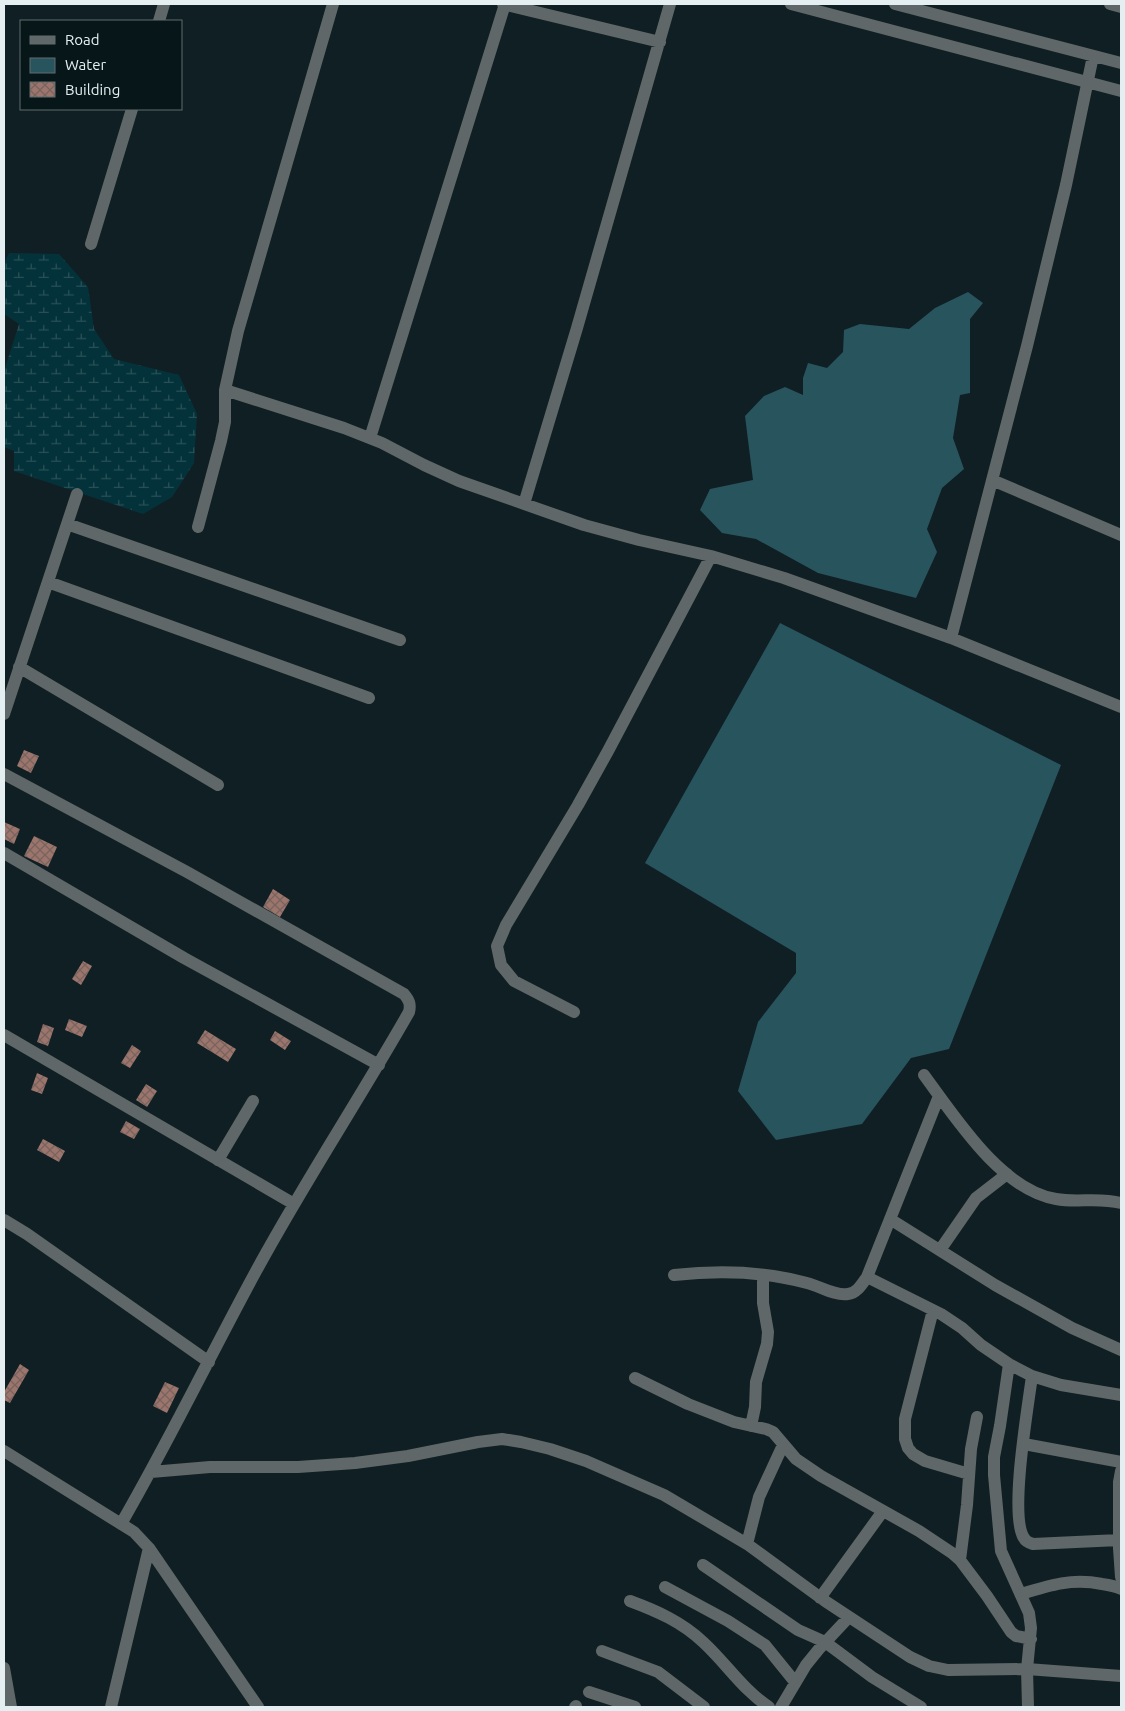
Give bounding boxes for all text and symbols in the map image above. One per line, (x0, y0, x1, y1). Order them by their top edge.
legend (20, 20, 182, 110)
text: Road (65, 31, 100, 48)
text: Water (65, 56, 106, 73)
text: Building (65, 81, 120, 98)

